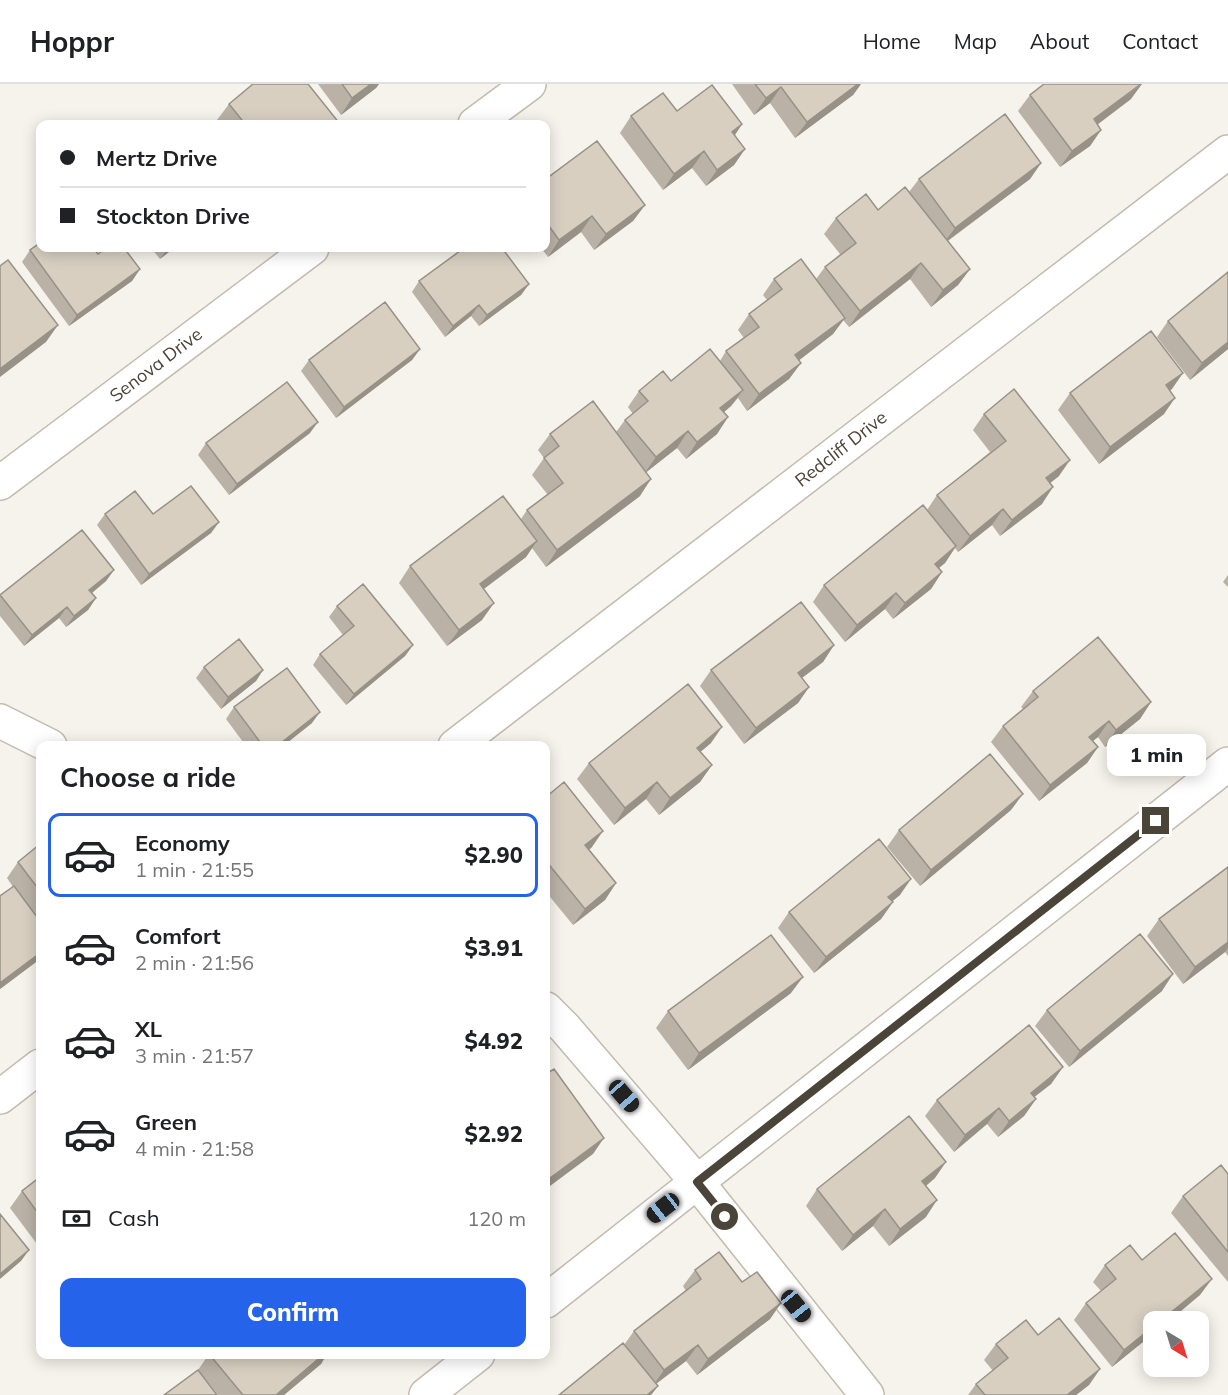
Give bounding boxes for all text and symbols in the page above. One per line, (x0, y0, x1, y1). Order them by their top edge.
text: Hoppr (30, 24, 114, 59)
text: Home (863, 28, 921, 54)
text: Map (954, 28, 997, 54)
text: About (1030, 28, 1089, 54)
text: Contact (1122, 28, 1198, 54)
text: Mertz Drive (96, 144, 217, 172)
text: Stockton Drive (96, 202, 250, 230)
street label: Senova Drive (105, 322, 207, 407)
street label: Redcliff Drive (790, 406, 891, 492)
callout: 1 min (1106, 734, 1206, 776)
text: 1 min (1130, 742, 1183, 767)
text: Choose a ride (60, 760, 236, 794)
route end (1142, 807, 1169, 834)
icon: car (63, 828, 117, 882)
text: Economy (135, 829, 230, 857)
text: $2.90 (464, 841, 523, 869)
text: 1 min · 21:55 (135, 857, 254, 882)
icon: car (63, 921, 117, 975)
text: Comfort (135, 922, 221, 950)
text: $3.91 (464, 934, 523, 962)
text: 2 min · 21:56 (135, 950, 254, 975)
icon: car (63, 1014, 117, 1068)
text: XL (135, 1015, 162, 1043)
text: $4.92 (464, 1027, 523, 1055)
text: 3 min · 21:57 (135, 1043, 254, 1068)
car (605, 1077, 643, 1115)
icon: car (63, 1107, 117, 1161)
text: Green (135, 1108, 197, 1136)
text: $2.92 (464, 1120, 523, 1148)
text: 4 min · 21:58 (135, 1136, 254, 1161)
car (643, 1190, 683, 1226)
icon: cash (60, 1202, 93, 1235)
route start (711, 1203, 738, 1230)
text: Cash (108, 1204, 160, 1232)
text: 120 m (467, 1206, 526, 1231)
button: Confirm (60, 1278, 526, 1347)
car (778, 1286, 814, 1326)
north arrow (1143, 1311, 1209, 1377)
map controls (1143, 1311, 1209, 1377)

